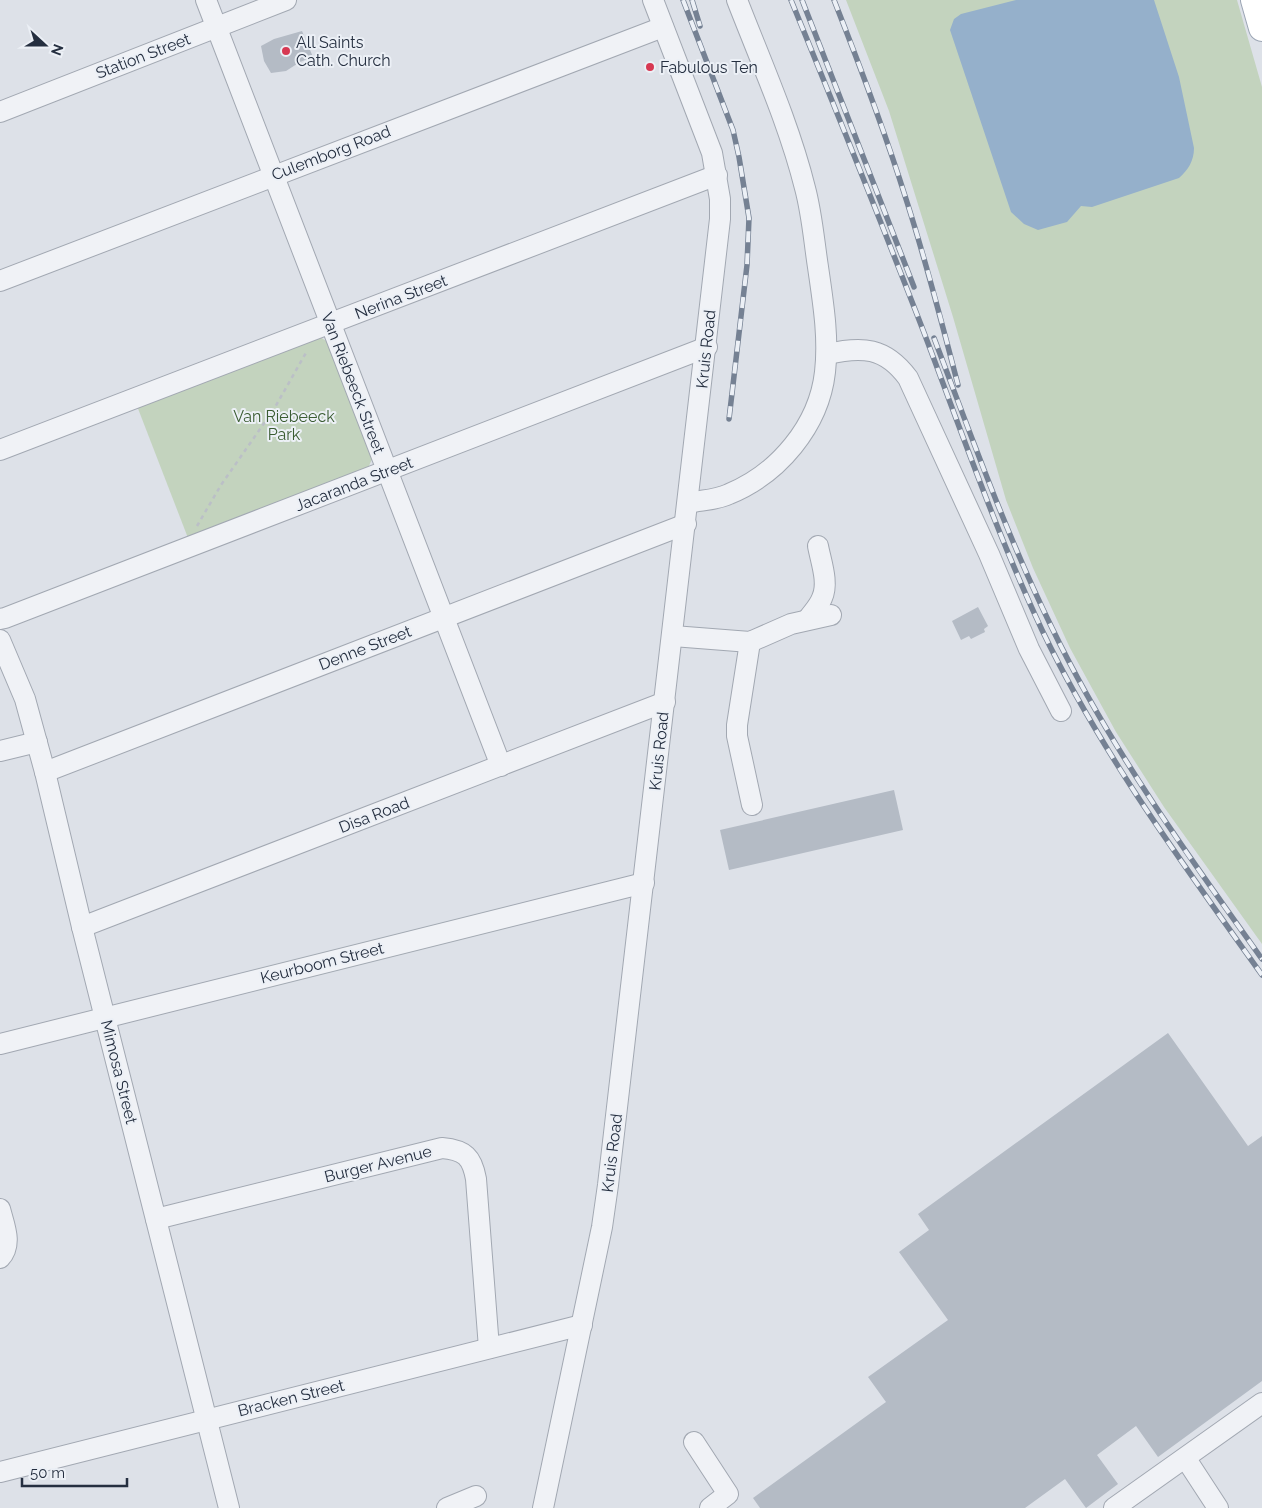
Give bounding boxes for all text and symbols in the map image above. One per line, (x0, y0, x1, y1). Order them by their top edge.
north arrow (20, 20, 70, 70)
street label: Station Street (93, 29, 194, 83)
place label: All Saints Cath. Church (296, 33, 391, 70)
text: N (48, 42, 67, 58)
marker: All Saints Cath. Church (280, 45, 292, 57)
place label: Fabulous Ten (660, 58, 758, 77)
marker: Fabulous Ten (644, 61, 656, 73)
street label: Culemborg Road (269, 122, 393, 184)
street label: Nerina Street (352, 270, 450, 323)
street label: Kruis Road (692, 309, 720, 389)
street label: Van Riebeeck Street (317, 310, 389, 457)
park label: Van Riebeeck Park (233, 407, 335, 444)
street label: Jacaranda Street (292, 453, 416, 515)
street label: Denne Street (316, 621, 414, 674)
street label: Kruis Road (645, 711, 673, 791)
street label: Disa Road (336, 793, 412, 837)
street label: Keurboom Street (258, 938, 386, 988)
street label: Mimosa Street (97, 1018, 141, 1127)
street label: Kruis Road (598, 1113, 626, 1193)
street label: Burger Avenue (322, 1141, 434, 1187)
street label: Bracken Street (236, 1375, 347, 1420)
scale bar (22, 1456, 128, 1488)
text: 50 m (30, 1464, 65, 1482)

